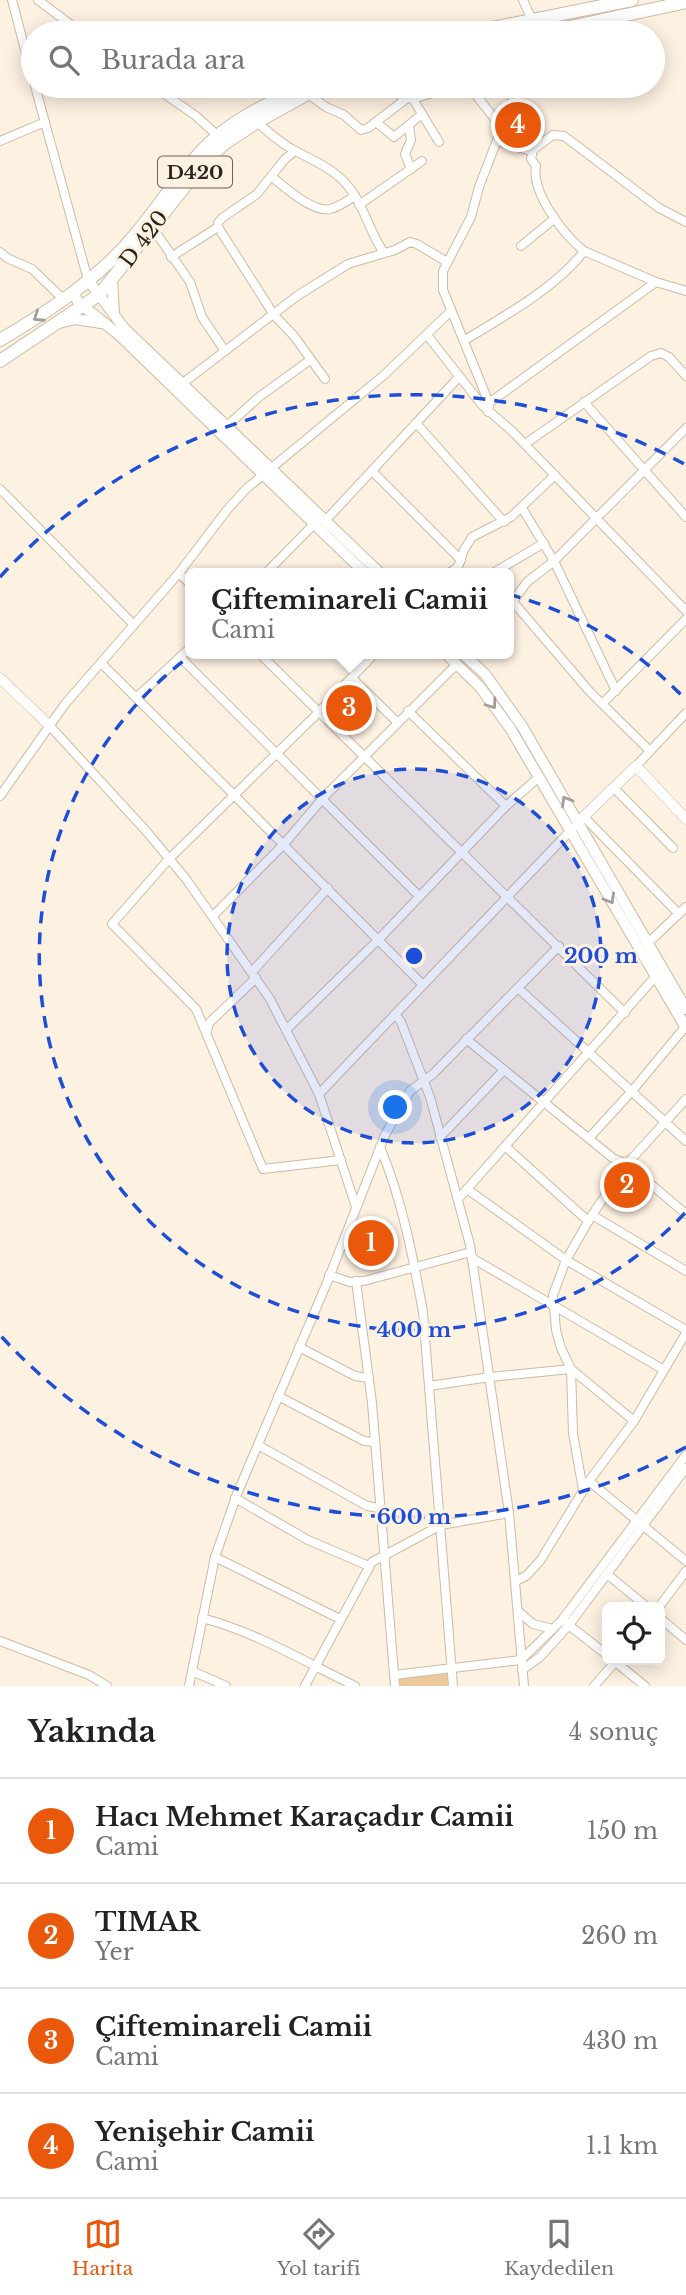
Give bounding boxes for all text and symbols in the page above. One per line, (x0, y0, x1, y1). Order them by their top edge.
search box (21, 21, 665, 98)
icon: search (45, 41, 83, 79)
text: Burada ara (101, 44, 245, 76)
pin: 4 (495, 99, 541, 151)
road number: D420 (158, 156, 232, 188)
street label: D 420 (114, 205, 174, 273)
one-way arrow (32, 309, 45, 322)
popup (185, 568, 514, 659)
text: Çifteminareli Camii (211, 584, 488, 616)
text: Cami (211, 616, 275, 644)
pin: 3 (326, 682, 372, 734)
one-way arrow (484, 696, 497, 709)
one-way arrow (561, 796, 574, 809)
one-way arrow (602, 891, 615, 904)
text: 200 m (564, 943, 638, 969)
centre of rings (402, 944, 426, 968)
your location (378, 1090, 412, 1124)
pin: 2 (604, 1159, 650, 1211)
pin: 1 (348, 1217, 394, 1269)
text: 400 m (377, 1317, 451, 1343)
text: 600 m (377, 1504, 451, 1530)
map controls (602, 1602, 665, 1665)
button: locate (602, 1602, 665, 1665)
text: Yakında (28, 1713, 156, 1750)
text: 4 sonuç (569, 1718, 658, 1746)
text: Hacı Mehmet Karaçadır Camii (95, 1801, 514, 1833)
text: 1 (46, 1817, 56, 1845)
text: 150 m (587, 1817, 658, 1845)
text: Cami (95, 1833, 159, 1861)
text: TIMAR (95, 1906, 200, 1938)
text: 2 (44, 1922, 58, 1950)
text: 260 m (581, 1922, 658, 1950)
text: Yer (95, 1938, 134, 1966)
text: Çifteminareli Camii (95, 2011, 372, 2043)
text: 3 (44, 2027, 58, 2055)
text: 430 m (583, 2027, 658, 2055)
text: Cami (95, 2043, 159, 2071)
text: Yenişehir Camii (95, 2116, 314, 2148)
text: 4 (43, 2132, 59, 2160)
text: 1.1 km (586, 2132, 658, 2160)
text: Cami (95, 2148, 159, 2176)
tab: Harita (72, 2215, 133, 2280)
tab: Yol tarifi (277, 2215, 361, 2280)
tab: Kaydedilen (504, 2215, 614, 2280)

